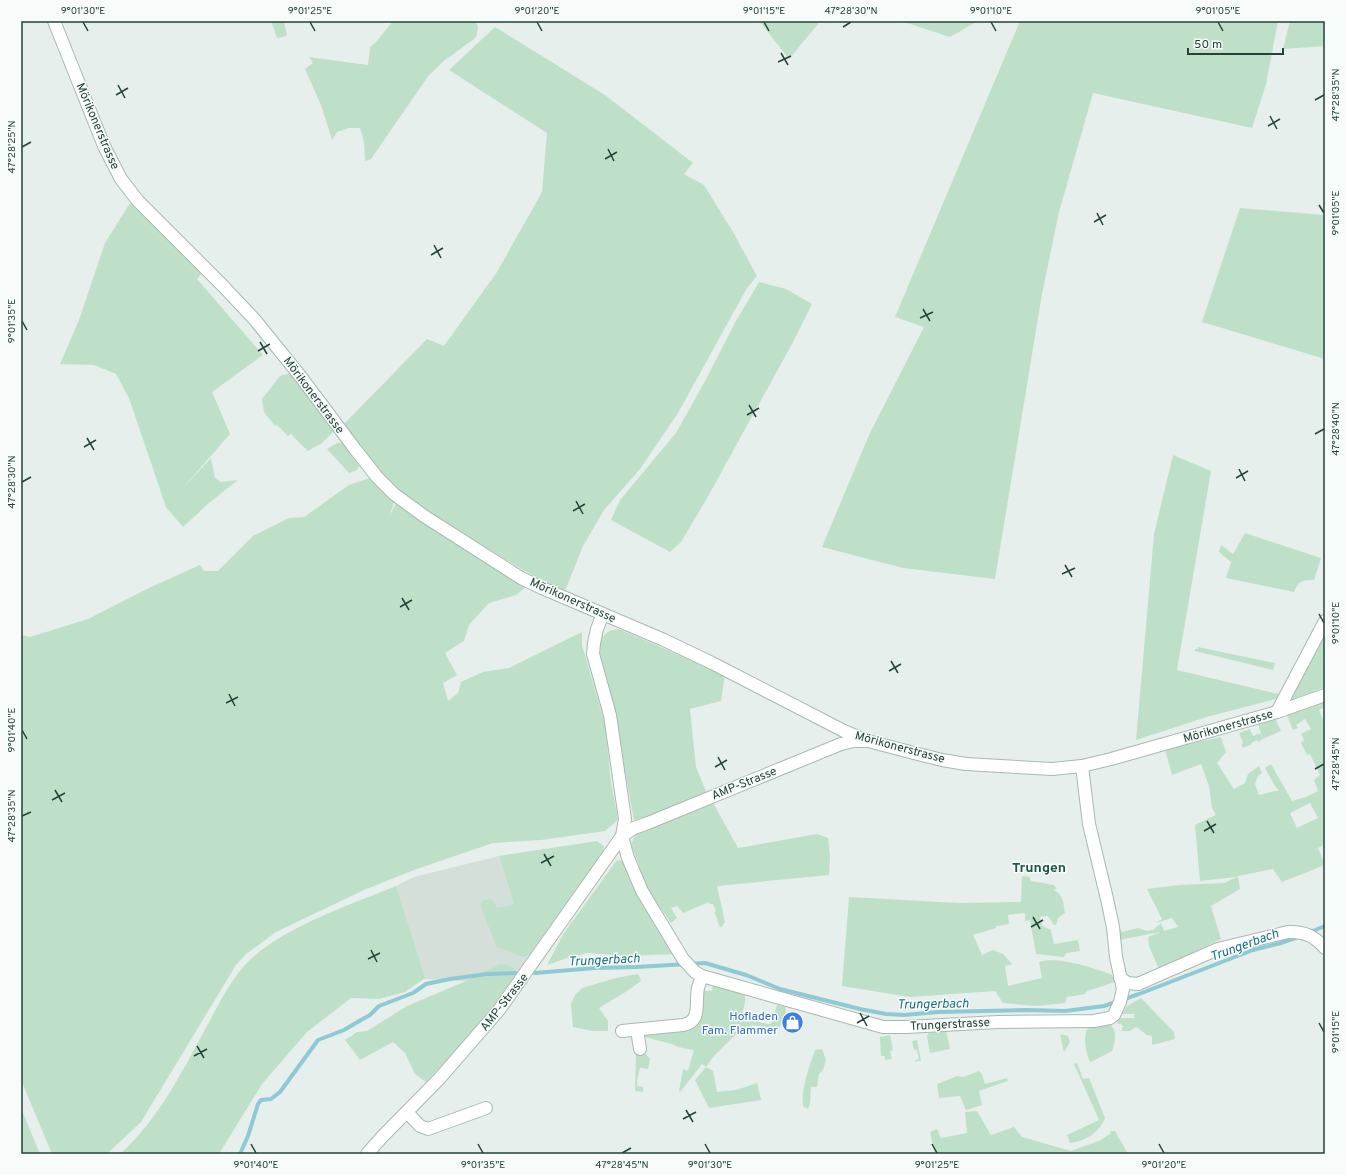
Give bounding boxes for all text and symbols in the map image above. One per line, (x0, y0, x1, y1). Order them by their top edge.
text: 9°01'30"E (61, 5, 105, 18)
text: 9°01'25"E (288, 5, 332, 18)
text: 9°01'20"E (515, 5, 559, 18)
text: 9°01'15"E (743, 5, 785, 18)
text: 47°28'30"N (824, 5, 878, 18)
text: 9°01'10"E (970, 5, 1012, 18)
text: 9°01'05"E (1195, 5, 1241, 18)
scale bar (1188, 30, 1283, 56)
text: 50 m (1194, 37, 1222, 53)
text: 47°28'35"N (1330, 68, 1343, 122)
street label: Mörikonerstrasse (72, 81, 123, 172)
text: 47°28'25"N (6, 120, 19, 174)
text: 9°01'05"E (1330, 190, 1343, 236)
text: 9°01'35"E (6, 299, 19, 343)
street label: Mörikonerstrasse (279, 354, 347, 437)
text: 47°28'40"N (1330, 402, 1343, 456)
text: 47°28'30"N (6, 455, 19, 509)
street label: Mörikonerstrasse (527, 575, 618, 627)
text: 9°01'10"E (1330, 602, 1343, 644)
street label: Mörikonerstrasse (1182, 706, 1275, 747)
text: 9°01'40"E (6, 707, 19, 753)
street label: Mörikonerstrasse (853, 728, 947, 768)
text: 47°28'45"N (1330, 737, 1343, 791)
street label: AMP-Strasse (709, 764, 779, 804)
text: 47°28'35"N (6, 789, 19, 843)
district label: Trungen (1012, 860, 1066, 877)
water label: Trungerbach (1208, 926, 1281, 966)
water label: Trungerbach (568, 951, 640, 971)
street label: AMP-Strasse (477, 970, 532, 1035)
water label: Trungerbach (897, 996, 969, 1014)
place label: Hofladen Fam. Flammer (702, 1009, 778, 1039)
shop icon: Hofladen Fam. Flammer (780, 1010, 806, 1036)
text: 9°01'15"E (1330, 1011, 1343, 1053)
street label: Trungerstrasse (910, 1015, 990, 1035)
text: 9°01'40"E (233, 1159, 279, 1172)
text: 9°01'35"E (461, 1159, 505, 1172)
text: 47°28'45"N (595, 1159, 649, 1172)
text: 9°01'30"E (688, 1159, 732, 1172)
text: 9°01'25"E (915, 1159, 959, 1172)
text: 9°01'20"E (1142, 1159, 1186, 1172)

